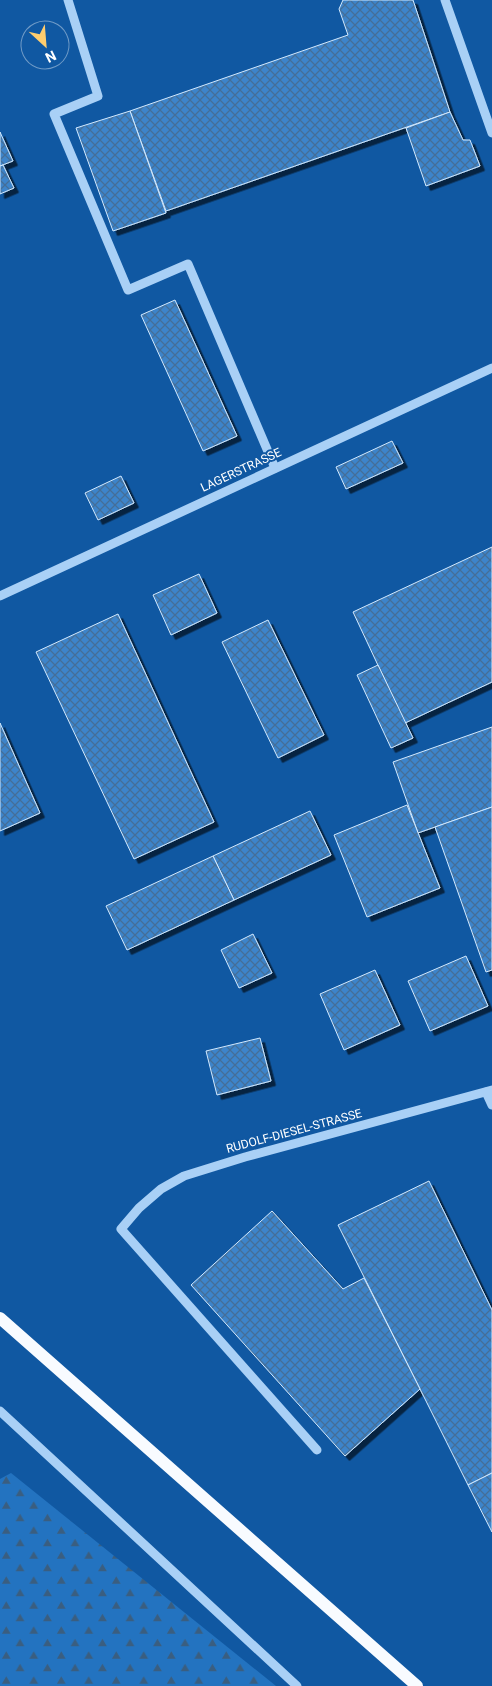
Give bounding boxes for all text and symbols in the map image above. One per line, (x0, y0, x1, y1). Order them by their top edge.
north arrow (20, 20, 70, 70)
text: N (43, 47, 59, 66)
street label: LAGERSTRASSE (198, 445, 284, 495)
street label: RUDOLF-DIESEL-STRASSE (225, 1106, 364, 1156)

